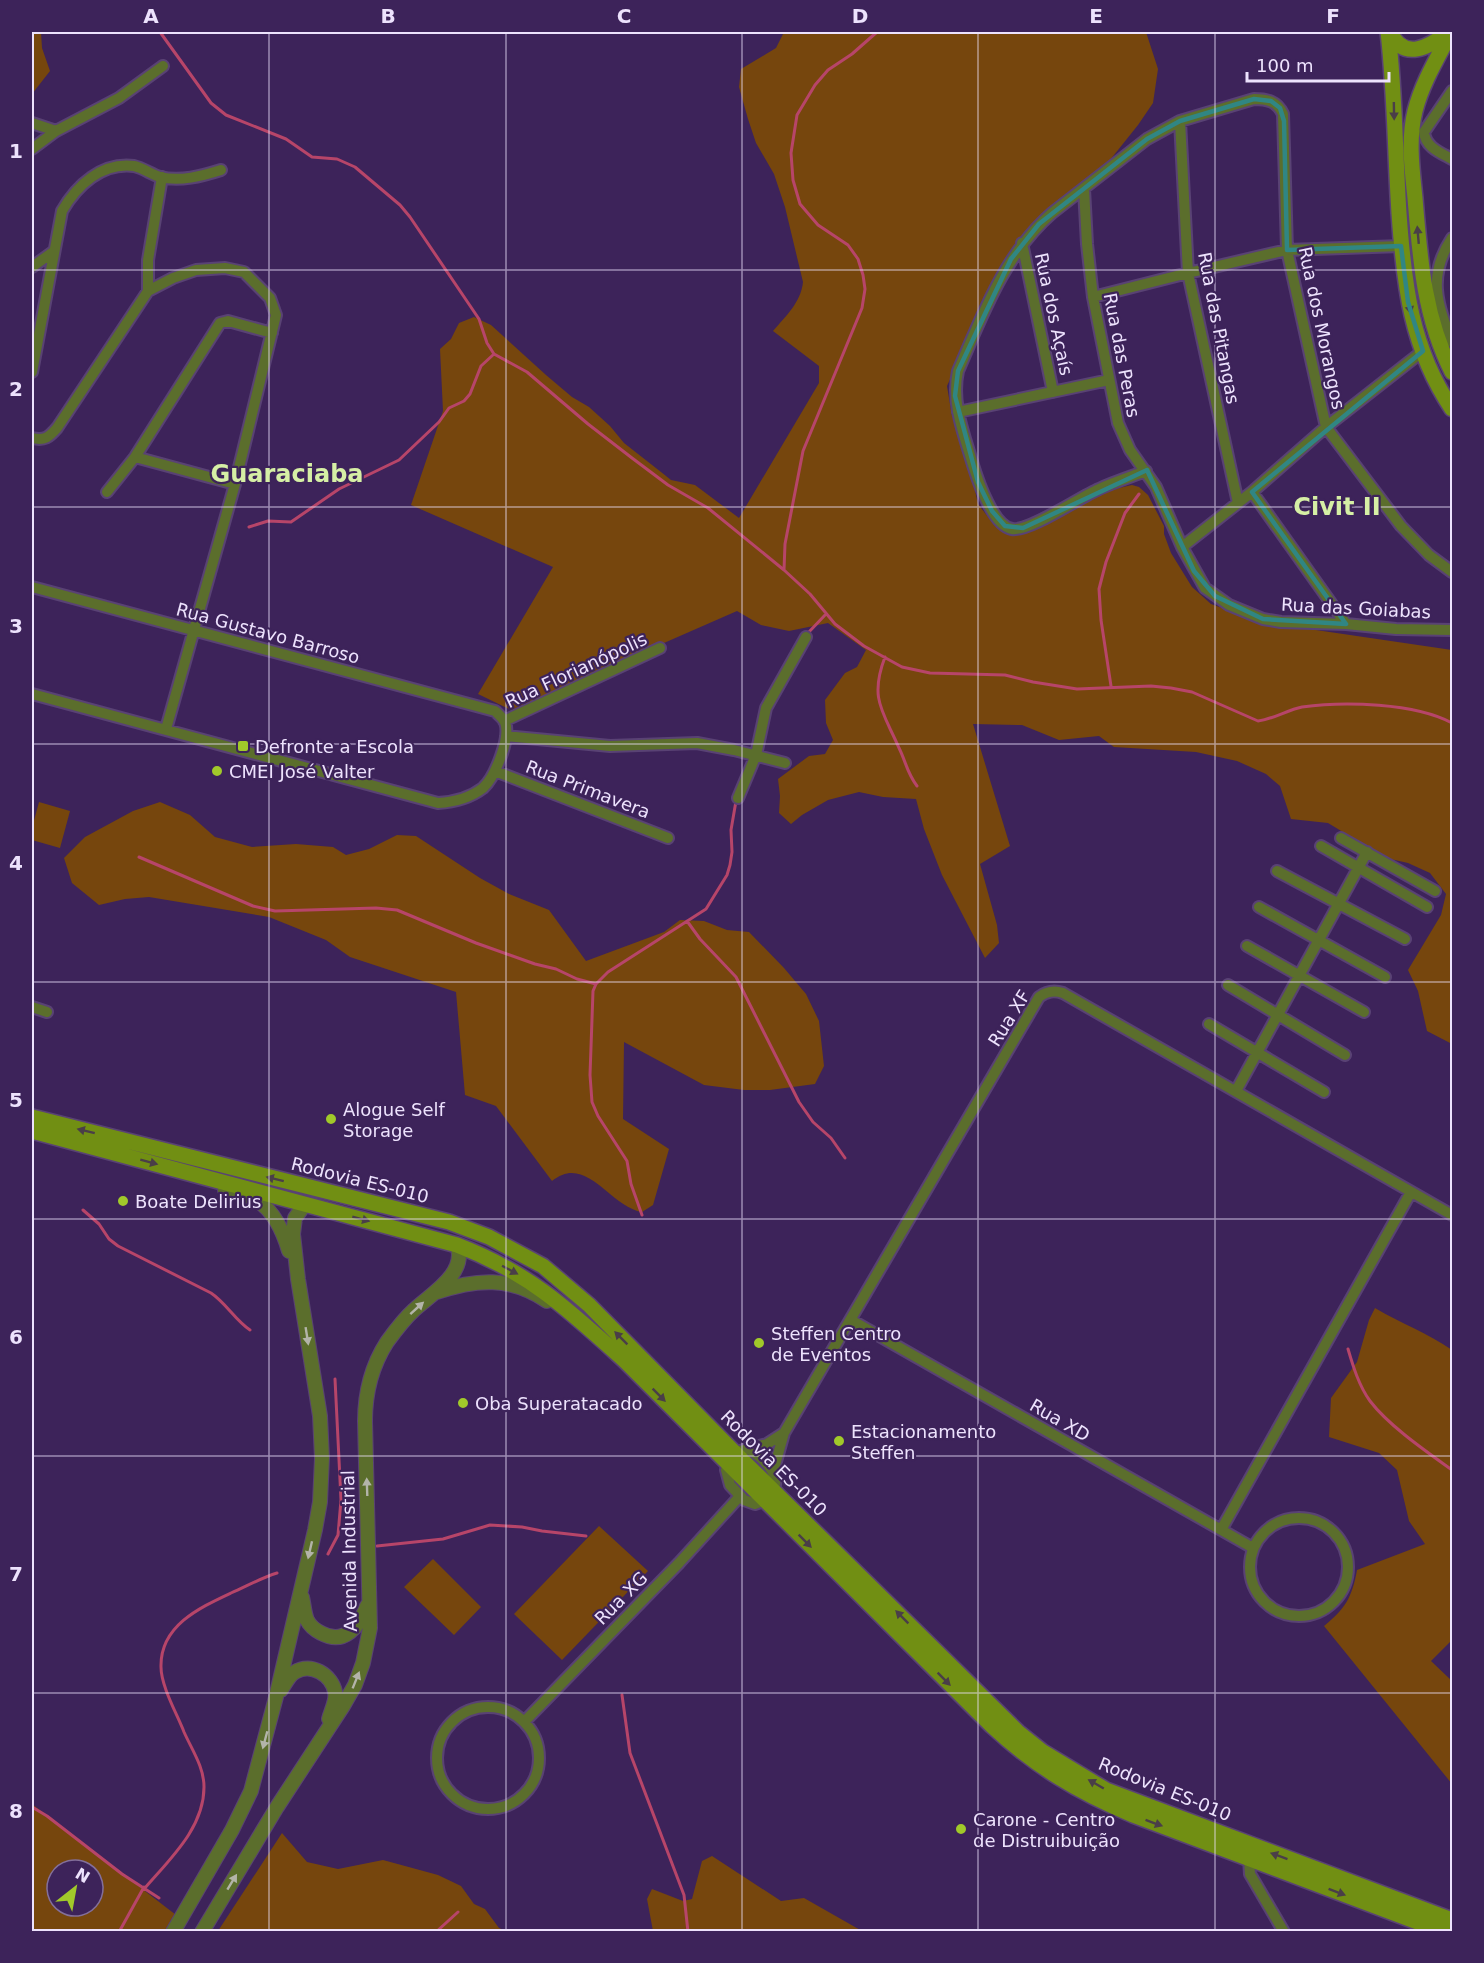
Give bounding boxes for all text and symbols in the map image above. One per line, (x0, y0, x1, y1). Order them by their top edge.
text: A (143, 4, 159, 28)
text: B (380, 4, 396, 28)
text: C (617, 4, 631, 28)
text: D (852, 4, 868, 28)
text: E (1089, 4, 1103, 28)
text: F (1326, 4, 1340, 28)
scale bar (1247, 45, 1390, 83)
text: 100 m (1256, 55, 1314, 76)
one-way arrow (1389, 101, 1398, 120)
text: 1 (9, 139, 23, 163)
one-way arrow (1413, 226, 1423, 245)
street label: Rua dos Morangos (1295, 245, 1349, 411)
street label: Rua das Pitangas (1194, 250, 1244, 406)
street label: Rua dos Açaís (1031, 251, 1077, 377)
street label: Rua das Peras (1100, 291, 1144, 419)
one-way arrow (1404, 296, 1414, 314)
text: 2 (9, 377, 23, 401)
district label: Guaraciaba (210, 460, 364, 488)
district label: Civit II (1293, 493, 1381, 521)
street label: Rua das Goiabas (1280, 594, 1432, 622)
street label: Rua Gustavo Barroso (174, 598, 362, 668)
text: 3 (9, 614, 23, 638)
street label: Rua Florianópolis (502, 628, 650, 712)
place label: Defronte a Escola (255, 736, 414, 757)
marker: Defronte a Escola (236, 739, 250, 753)
street label: Rua Primavera (523, 756, 653, 822)
place label: CMEI José Valter (229, 761, 375, 782)
marker: CMEI José Valter (210, 764, 224, 778)
text: 4 (9, 851, 23, 875)
street label: Rua XF (984, 986, 1034, 1050)
text: 5 (9, 1088, 23, 1112)
place label: Alogue Self Storage (343, 1099, 445, 1141)
marker: Alogue Self Storage (324, 1112, 338, 1126)
one-way arrow (77, 1126, 95, 1135)
street label: Rodovia ES-010 (289, 1153, 431, 1207)
one-way arrow (140, 1158, 158, 1167)
one-way arrow (265, 1174, 284, 1184)
place label: Boate Delirius (135, 1191, 261, 1212)
marker: Boate Delirius (116, 1194, 130, 1208)
one-way arrow (352, 1215, 370, 1224)
one-way arrow (502, 1265, 519, 1274)
one-way arrow (409, 1302, 424, 1315)
place label: Steffen Centro de Eventos (771, 1323, 901, 1365)
text: 6 (9, 1325, 23, 1349)
one-way arrow (303, 1327, 312, 1346)
one-way arrow (615, 1331, 629, 1345)
marker: Steffen Centro de Eventos (752, 1336, 766, 1350)
one-way arrow (651, 1387, 665, 1401)
place label: Oba Superatacado (475, 1393, 643, 1414)
street label: Rua XD (1026, 1394, 1094, 1446)
marker: Oba Superatacado (456, 1396, 470, 1410)
street label: Rodovia ES-010 (717, 1406, 831, 1520)
place label: Estacionamento Steffen (851, 1421, 996, 1463)
marker: Estacionamento Steffen (832, 1434, 846, 1448)
street label: Avenida Industrial (337, 1470, 361, 1632)
one-way arrow (362, 1478, 371, 1497)
one-way arrow (798, 1534, 812, 1548)
one-way arrow (305, 1541, 315, 1559)
text: 7 (9, 1562, 23, 1586)
street label: Rua XG (590, 1567, 652, 1629)
one-way arrow (894, 1610, 909, 1624)
one-way arrow (352, 1671, 361, 1689)
one-way arrow (936, 1671, 950, 1685)
one-way arrow (260, 1731, 269, 1749)
street label: Rodovia ES-010 (1096, 1753, 1234, 1825)
one-way arrow (1088, 1779, 1104, 1790)
text: 8 (9, 1799, 23, 1823)
place label: Carone - Centro de Distruibuição (973, 1809, 1120, 1851)
one-way arrow (1145, 1819, 1163, 1828)
marker: Carone - Centro de Distruibuição (954, 1822, 968, 1836)
one-way arrow (1270, 1850, 1288, 1860)
north arrow (45, 1858, 105, 1918)
text: N (72, 1864, 93, 1887)
one-way arrow (227, 1874, 238, 1890)
one-way arrow (1328, 1887, 1346, 1897)

